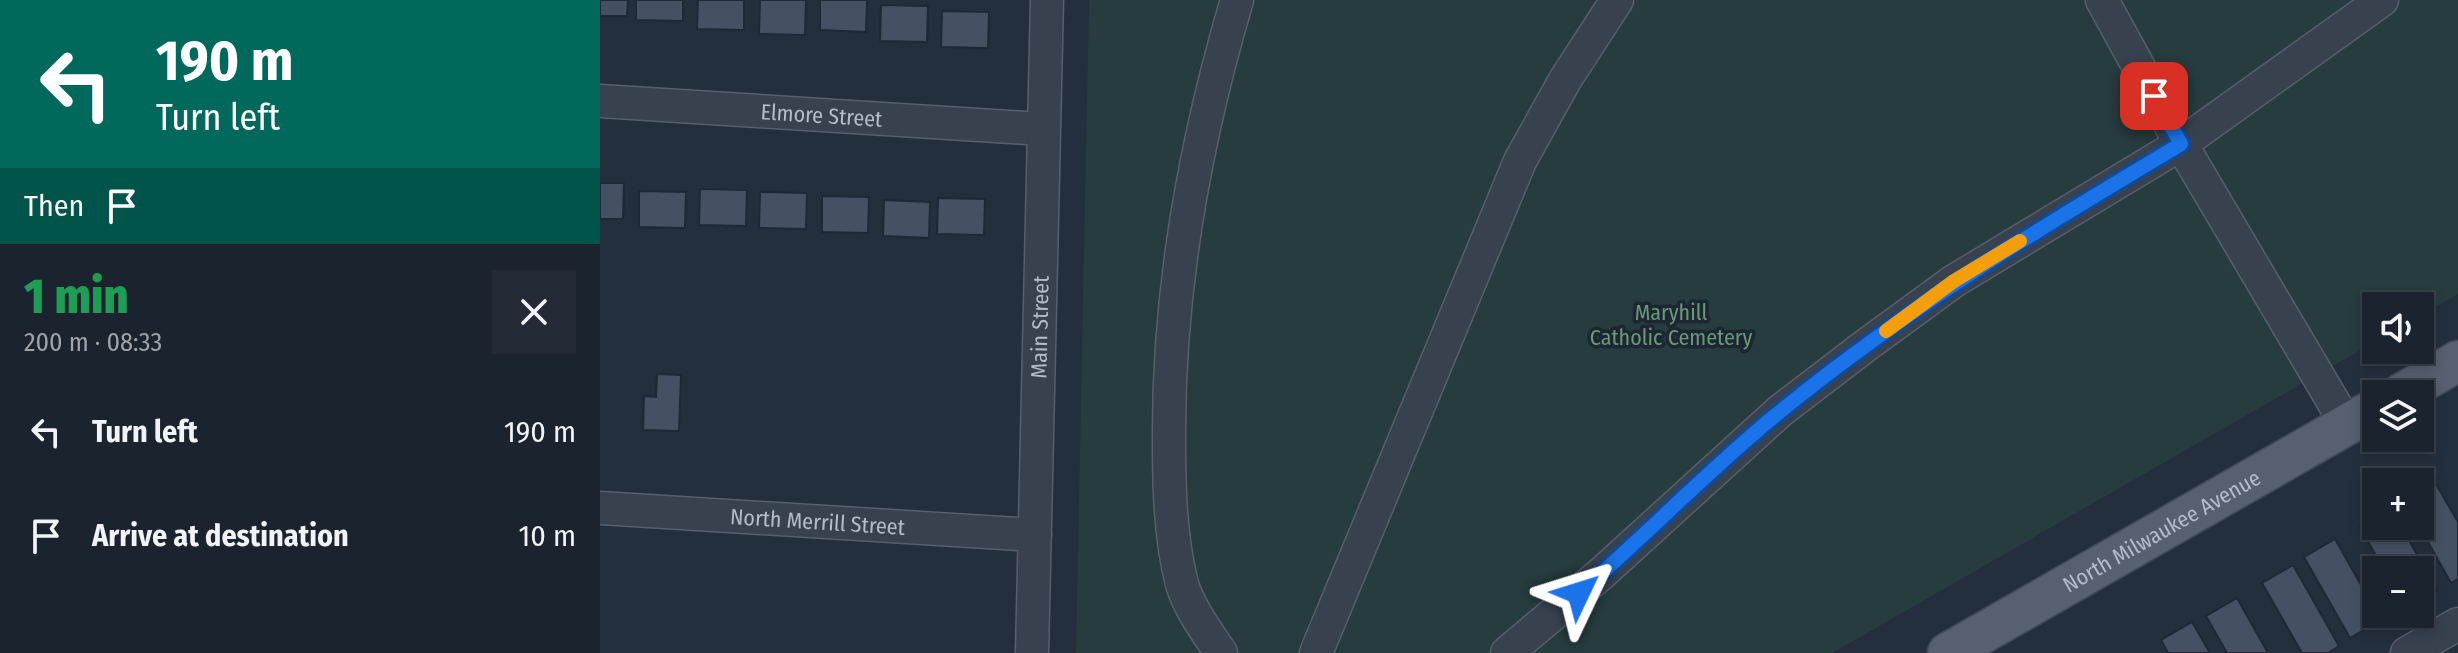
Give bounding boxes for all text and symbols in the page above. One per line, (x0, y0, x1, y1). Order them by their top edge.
text: 190 m (156, 28, 294, 95)
icon: left (24, 32, 128, 136)
pin (2120, 62, 2188, 130)
icon: arrive (2132, 74, 2176, 118)
text: Turn left (156, 96, 280, 140)
street label: Elmore Street (760, 98, 884, 133)
icon: arrive (100, 184, 144, 228)
text: Then (24, 188, 84, 224)
text: 1 min (24, 268, 128, 326)
button: close (492, 270, 576, 354)
street label: Main Street (1025, 275, 1055, 379)
map controls (2362, 292, 2434, 628)
button: sound (2362, 292, 2434, 364)
park label: Maryhill Catholic Cemetery (1590, 299, 1753, 351)
text: 200 m · 08:33 (24, 327, 162, 358)
button: layers (2362, 380, 2434, 452)
icon: left (24, 410, 68, 454)
text: Turn left (92, 414, 198, 450)
text: 190 m (504, 414, 576, 450)
street label: North Milwaukee Avenue (2058, 464, 2265, 598)
button: + (2362, 468, 2434, 540)
street label: North Merrill Street (729, 503, 907, 541)
icon: arrive (24, 514, 68, 558)
text: Arrive at destination (92, 518, 349, 554)
text: 10 m (519, 518, 576, 554)
position arrow (1537, 551, 1621, 635)
button: − (2362, 556, 2434, 628)

